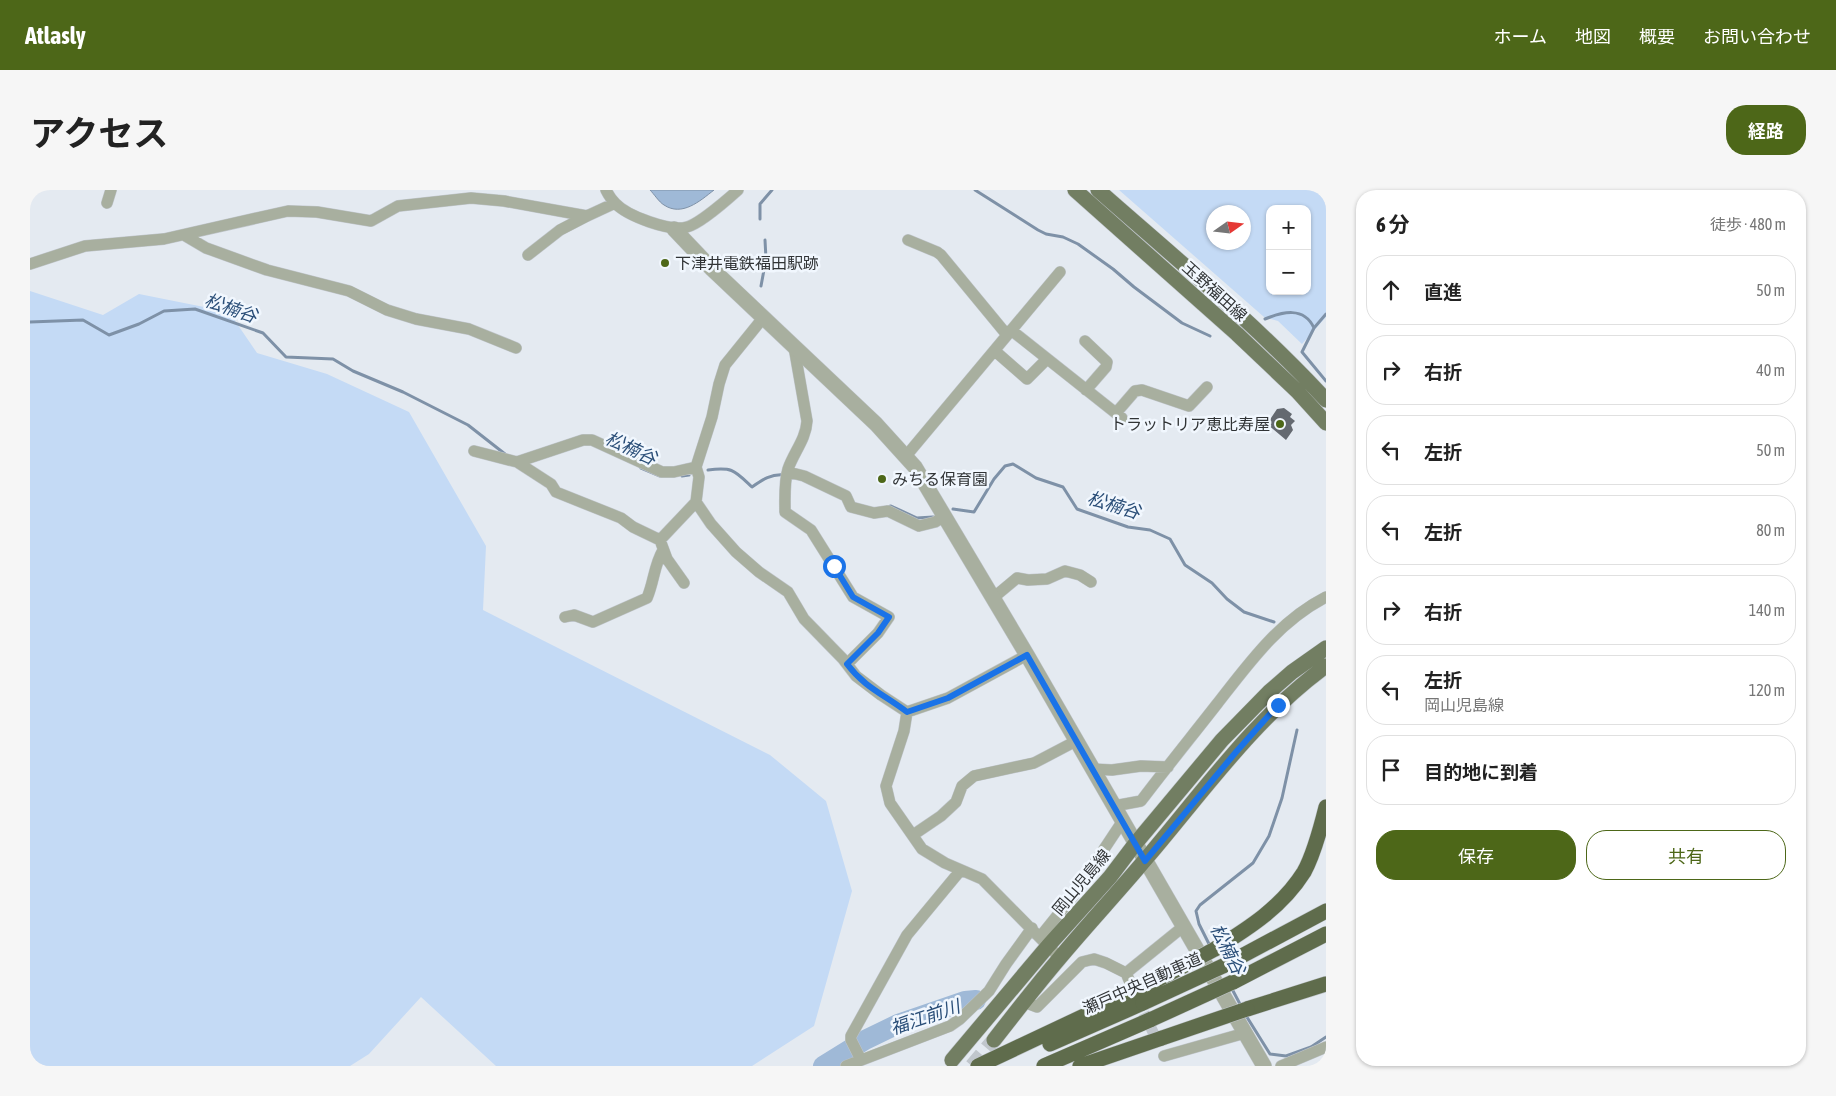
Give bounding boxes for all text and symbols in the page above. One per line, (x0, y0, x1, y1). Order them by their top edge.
text: Atlasly (25, 22, 86, 49)
text: ホーム (1494, 26, 1547, 47)
text: 地図 (1575, 26, 1611, 47)
text: 概要 (1639, 26, 1675, 47)
text: お問い合わせ (1703, 26, 1811, 47)
button: 経路 (1726, 105, 1806, 155)
text: アクセス (30, 113, 168, 153)
north arrow (1206, 205, 1251, 250)
map controls (1266, 205, 1311, 295)
button: + (1266, 205, 1311, 250)
text: 6 分 (1376, 212, 1410, 236)
text: 徒歩 · 480 m (1710, 215, 1786, 233)
button: − (1266, 250, 1311, 295)
place label: 下津井電鉄福田駅跡 (675, 254, 819, 272)
marker: 下津井電鉄福田駅跡 (659, 257, 671, 269)
street label: 玉野福田線 (1179, 258, 1251, 324)
icon: ahead (1377, 276, 1405, 304)
text: 直進 (1424, 281, 1462, 303)
text: 50 m (1756, 281, 1785, 299)
water label: 松楠谷 (202, 289, 262, 327)
icon: right (1377, 356, 1405, 384)
text: 右折 (1424, 361, 1462, 383)
text: 40 m (1756, 361, 1785, 379)
place label: トラットリア恵比寿屋 (1110, 415, 1270, 433)
marker: トラットリア恵比寿屋 (1274, 418, 1286, 430)
water label: 松楠谷 (602, 427, 662, 470)
icon: left (1377, 436, 1405, 464)
text: 左折 (1424, 441, 1462, 463)
text: 50 m (1756, 441, 1785, 459)
place label: みちる保育園 (892, 470, 988, 488)
marker: みちる保育園 (876, 473, 888, 485)
water label: 松楠谷 (1085, 487, 1145, 524)
icon: left (1377, 516, 1405, 544)
text: 左折 (1424, 521, 1462, 543)
text: 80 m (1756, 521, 1785, 539)
route start (823, 555, 846, 578)
icon: right (1377, 596, 1405, 624)
text: 右折 (1424, 601, 1462, 623)
text: 140 m (1749, 601, 1785, 619)
text: 左折 (1424, 669, 1462, 691)
icon: left (1377, 676, 1405, 704)
text: 120 m (1749, 681, 1785, 699)
route end (1267, 694, 1290, 717)
text: 岡山児島線 (1424, 696, 1504, 714)
icon: arrive (1377, 756, 1405, 784)
text: 目的地に到着 (1424, 761, 1538, 783)
button: 保存 (1376, 830, 1576, 880)
button: 共有 (1586, 830, 1786, 880)
street label: 岡山児島線 (1048, 846, 1114, 918)
water label: 松楠谷 (1206, 920, 1251, 980)
street label: 瀬戸中央自動車道 (1080, 949, 1204, 1017)
water label: 福江前川 (888, 995, 964, 1039)

